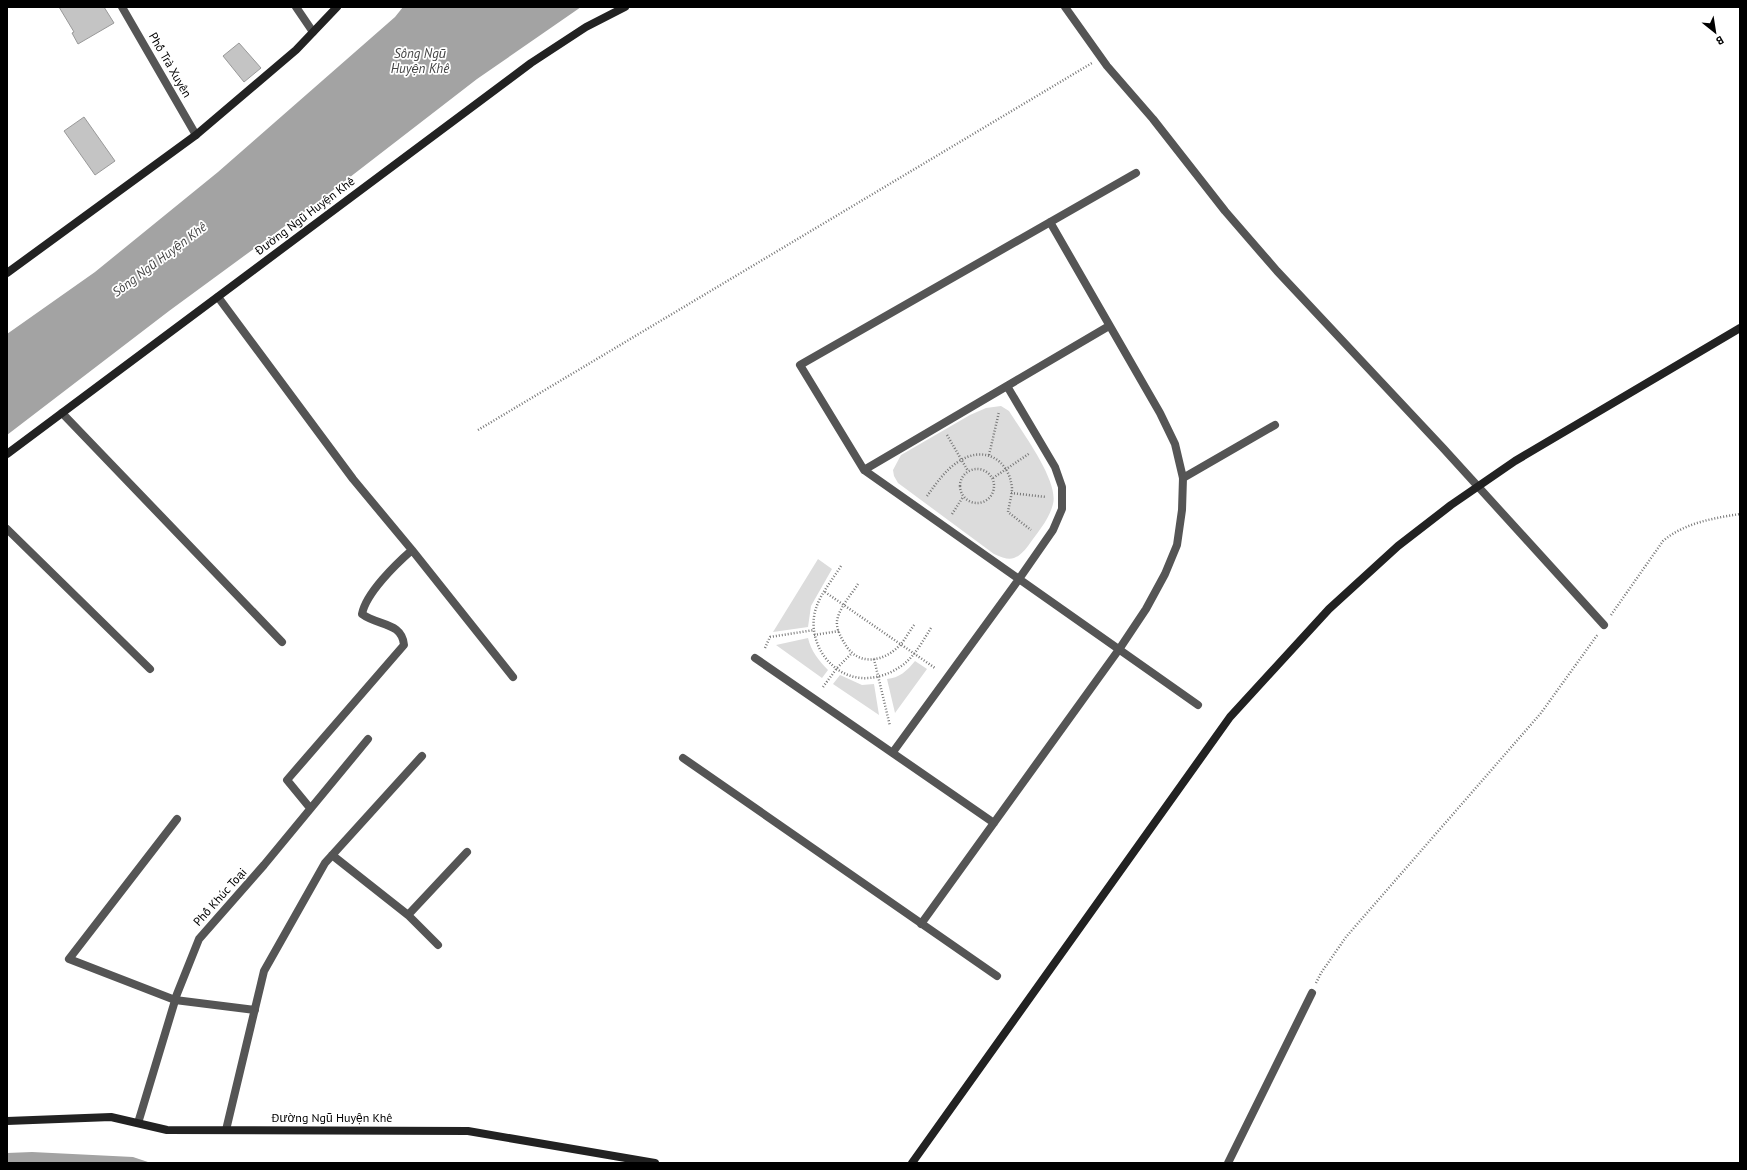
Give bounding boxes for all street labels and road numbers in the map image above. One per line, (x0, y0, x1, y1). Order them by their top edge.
street label: Phố Trà Xuyên (146, 30, 195, 100)
street label: Đường Ngũ Huyện Khê (251, 173, 358, 259)
street label: Phố Khúc Toại (190, 865, 250, 929)
street label: Đường Ngũ Huyện Khê (271, 1110, 392, 1125)

